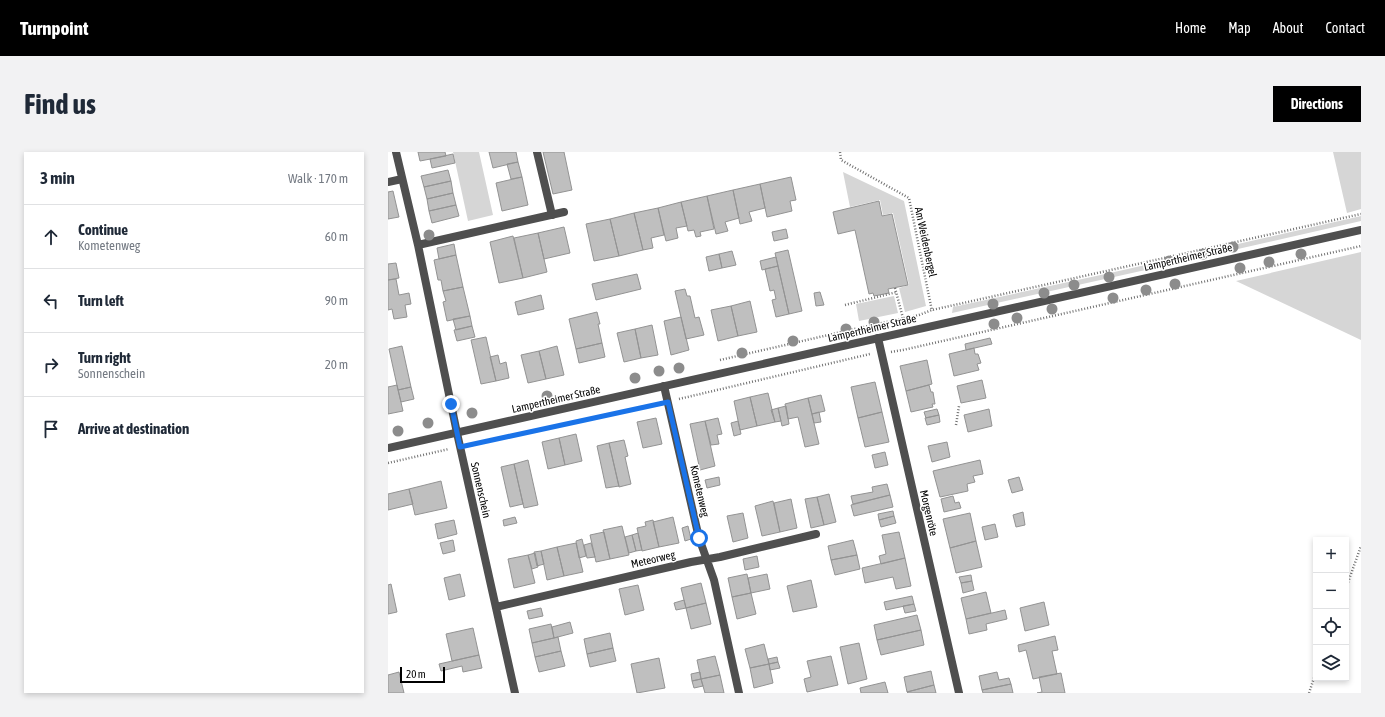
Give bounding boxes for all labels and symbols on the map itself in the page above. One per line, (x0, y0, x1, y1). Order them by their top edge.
street label: Am Weidenbergel (913, 206, 939, 278)
street label: Lampertheimer Straße (1143, 241, 1233, 273)
street label: Lampertheimer Straße (827, 312, 917, 344)
street label: Lampertheimer Straße (511, 383, 601, 415)
route end (442, 395, 460, 413)
street label: Sonnenschein (469, 461, 493, 519)
street label: Kometenweg (688, 464, 712, 518)
street label: Morgenröte (918, 489, 940, 537)
route start (690, 529, 708, 547)
street label: Meteorweg (630, 548, 677, 570)
scale bar (400, 665, 445, 684)

